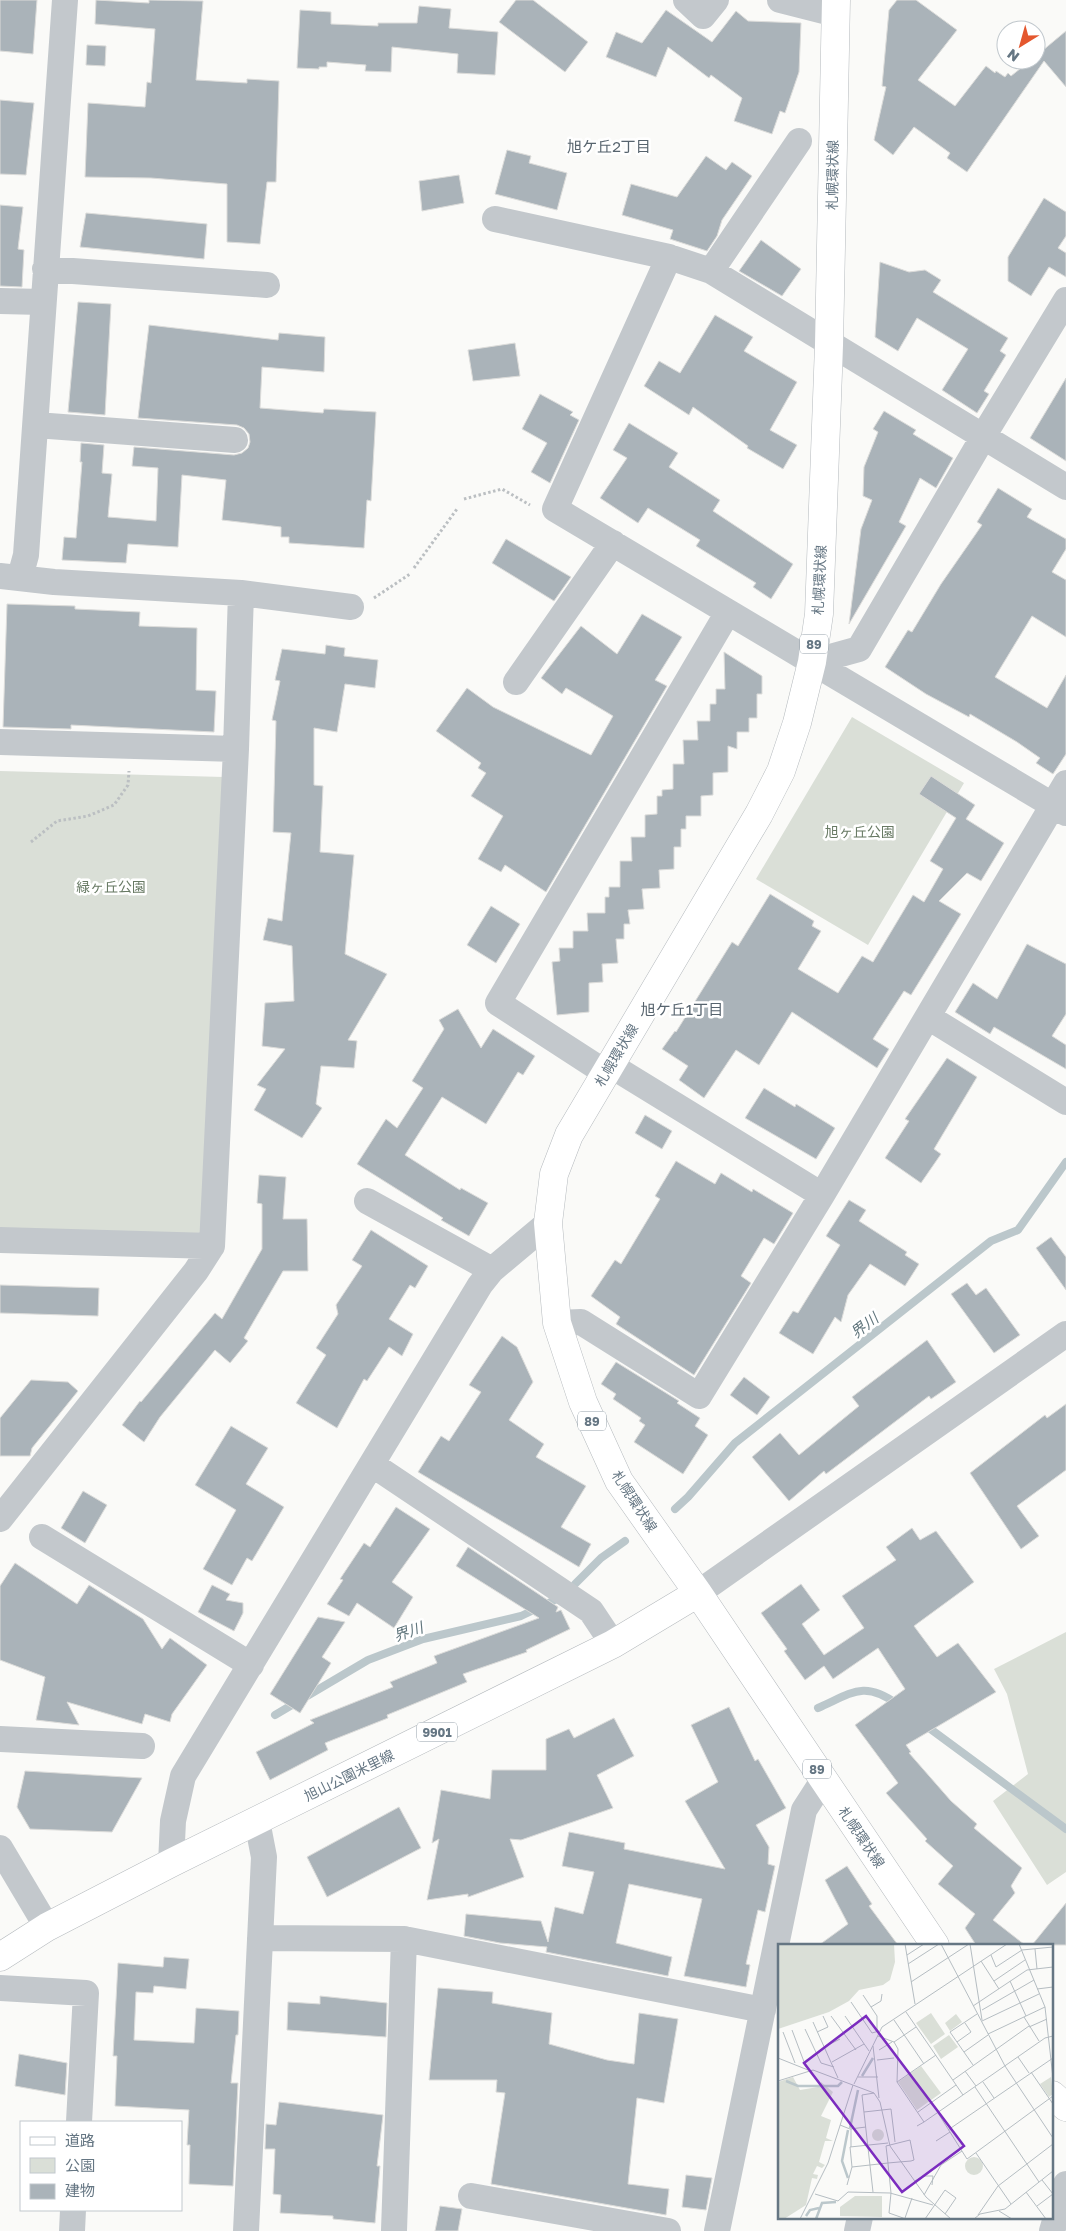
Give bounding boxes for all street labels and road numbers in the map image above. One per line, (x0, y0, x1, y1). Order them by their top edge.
street label: 札幌環状線 (823, 140, 841, 210)
street label: 札幌環状線 (809, 545, 829, 615)
road number: 89 (800, 634, 828, 654)
street label: 札幌環状線 (591, 1021, 641, 1089)
road number: 89 (578, 1412, 606, 1430)
street label: 札幌環状線 (609, 1467, 661, 1535)
road number: 9901 (417, 1722, 457, 1741)
street label: 旭山公園米里線 (301, 1746, 397, 1804)
road number: 89 (803, 1760, 831, 1778)
street label: 札幌環状線 (835, 1803, 889, 1871)

